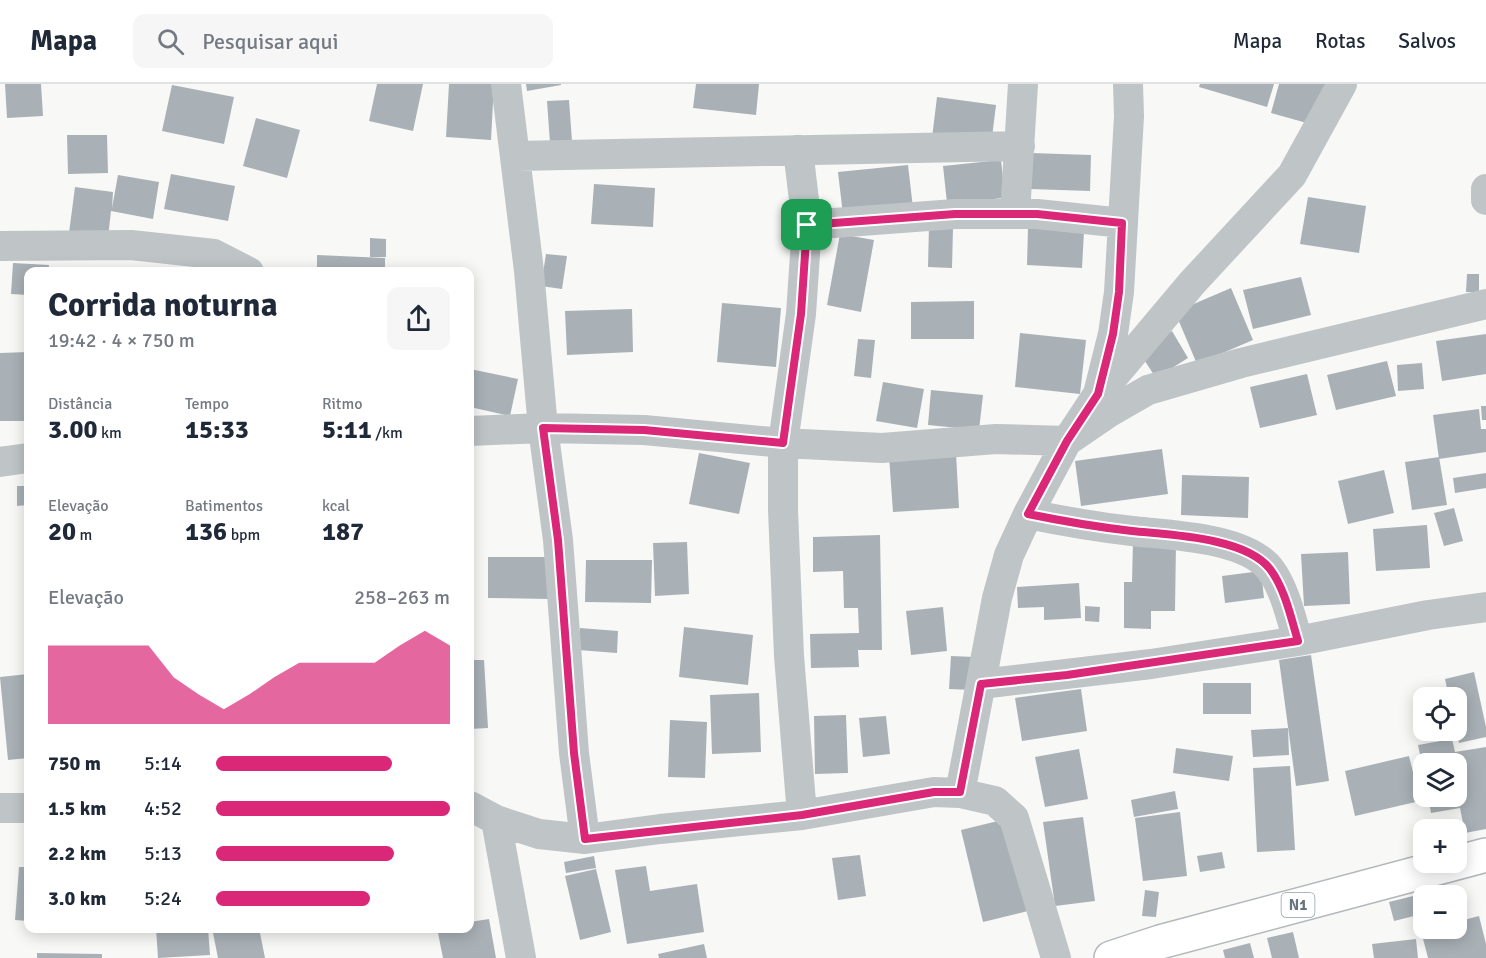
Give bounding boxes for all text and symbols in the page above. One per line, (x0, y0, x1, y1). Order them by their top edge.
search box (133, 14, 553, 68)
text: Mapa (30, 24, 97, 58)
icon: search (154, 25, 187, 58)
text: Pesquisar aqui (202, 28, 339, 55)
text: Mapa (1233, 28, 1282, 54)
text: Rotas (1315, 28, 1365, 54)
text: Salvos (1398, 28, 1456, 54)
pin (781, 199, 832, 250)
icon: arrive (790, 208, 823, 241)
text: Corrida noturna (48, 285, 278, 326)
button: share (387, 287, 450, 350)
text: 19:42 · 4 × 750 m (48, 328, 195, 353)
text: Distância (48, 394, 112, 414)
text: Tempo (185, 394, 229, 414)
text: Ritmo (322, 394, 363, 414)
text: 3.00 (48, 414, 98, 446)
text: 15:33 (185, 414, 249, 446)
text: 5:11 (322, 414, 372, 446)
text: km (98, 423, 122, 443)
text: /km (372, 423, 403, 443)
text: Elevação (48, 496, 109, 516)
text: Batimentos (185, 496, 263, 516)
text: kcal (322, 496, 350, 516)
text: 20 (48, 516, 76, 548)
text: 136 (185, 516, 227, 548)
text: 187 (322, 516, 364, 548)
text: m (76, 525, 92, 545)
text: bpm (227, 525, 260, 545)
text: Elevação (48, 585, 124, 610)
text: 258–263 m (354, 585, 450, 610)
map controls (1413, 687, 1467, 939)
button: locate (1413, 687, 1467, 741)
text: 750 m (48, 751, 101, 776)
text: 5:14 (144, 751, 182, 776)
button: layers (1413, 753, 1467, 807)
text: 1.5 km (48, 796, 106, 821)
text: 4:52 (144, 796, 182, 821)
button: + (1413, 819, 1467, 873)
text: 2.2 km (48, 841, 106, 866)
text: 5:13 (144, 841, 182, 866)
button: − (1413, 885, 1467, 939)
text: 3.0 km (48, 886, 106, 911)
text: 5:24 (144, 886, 182, 911)
road number: N1 (1282, 893, 1314, 917)

